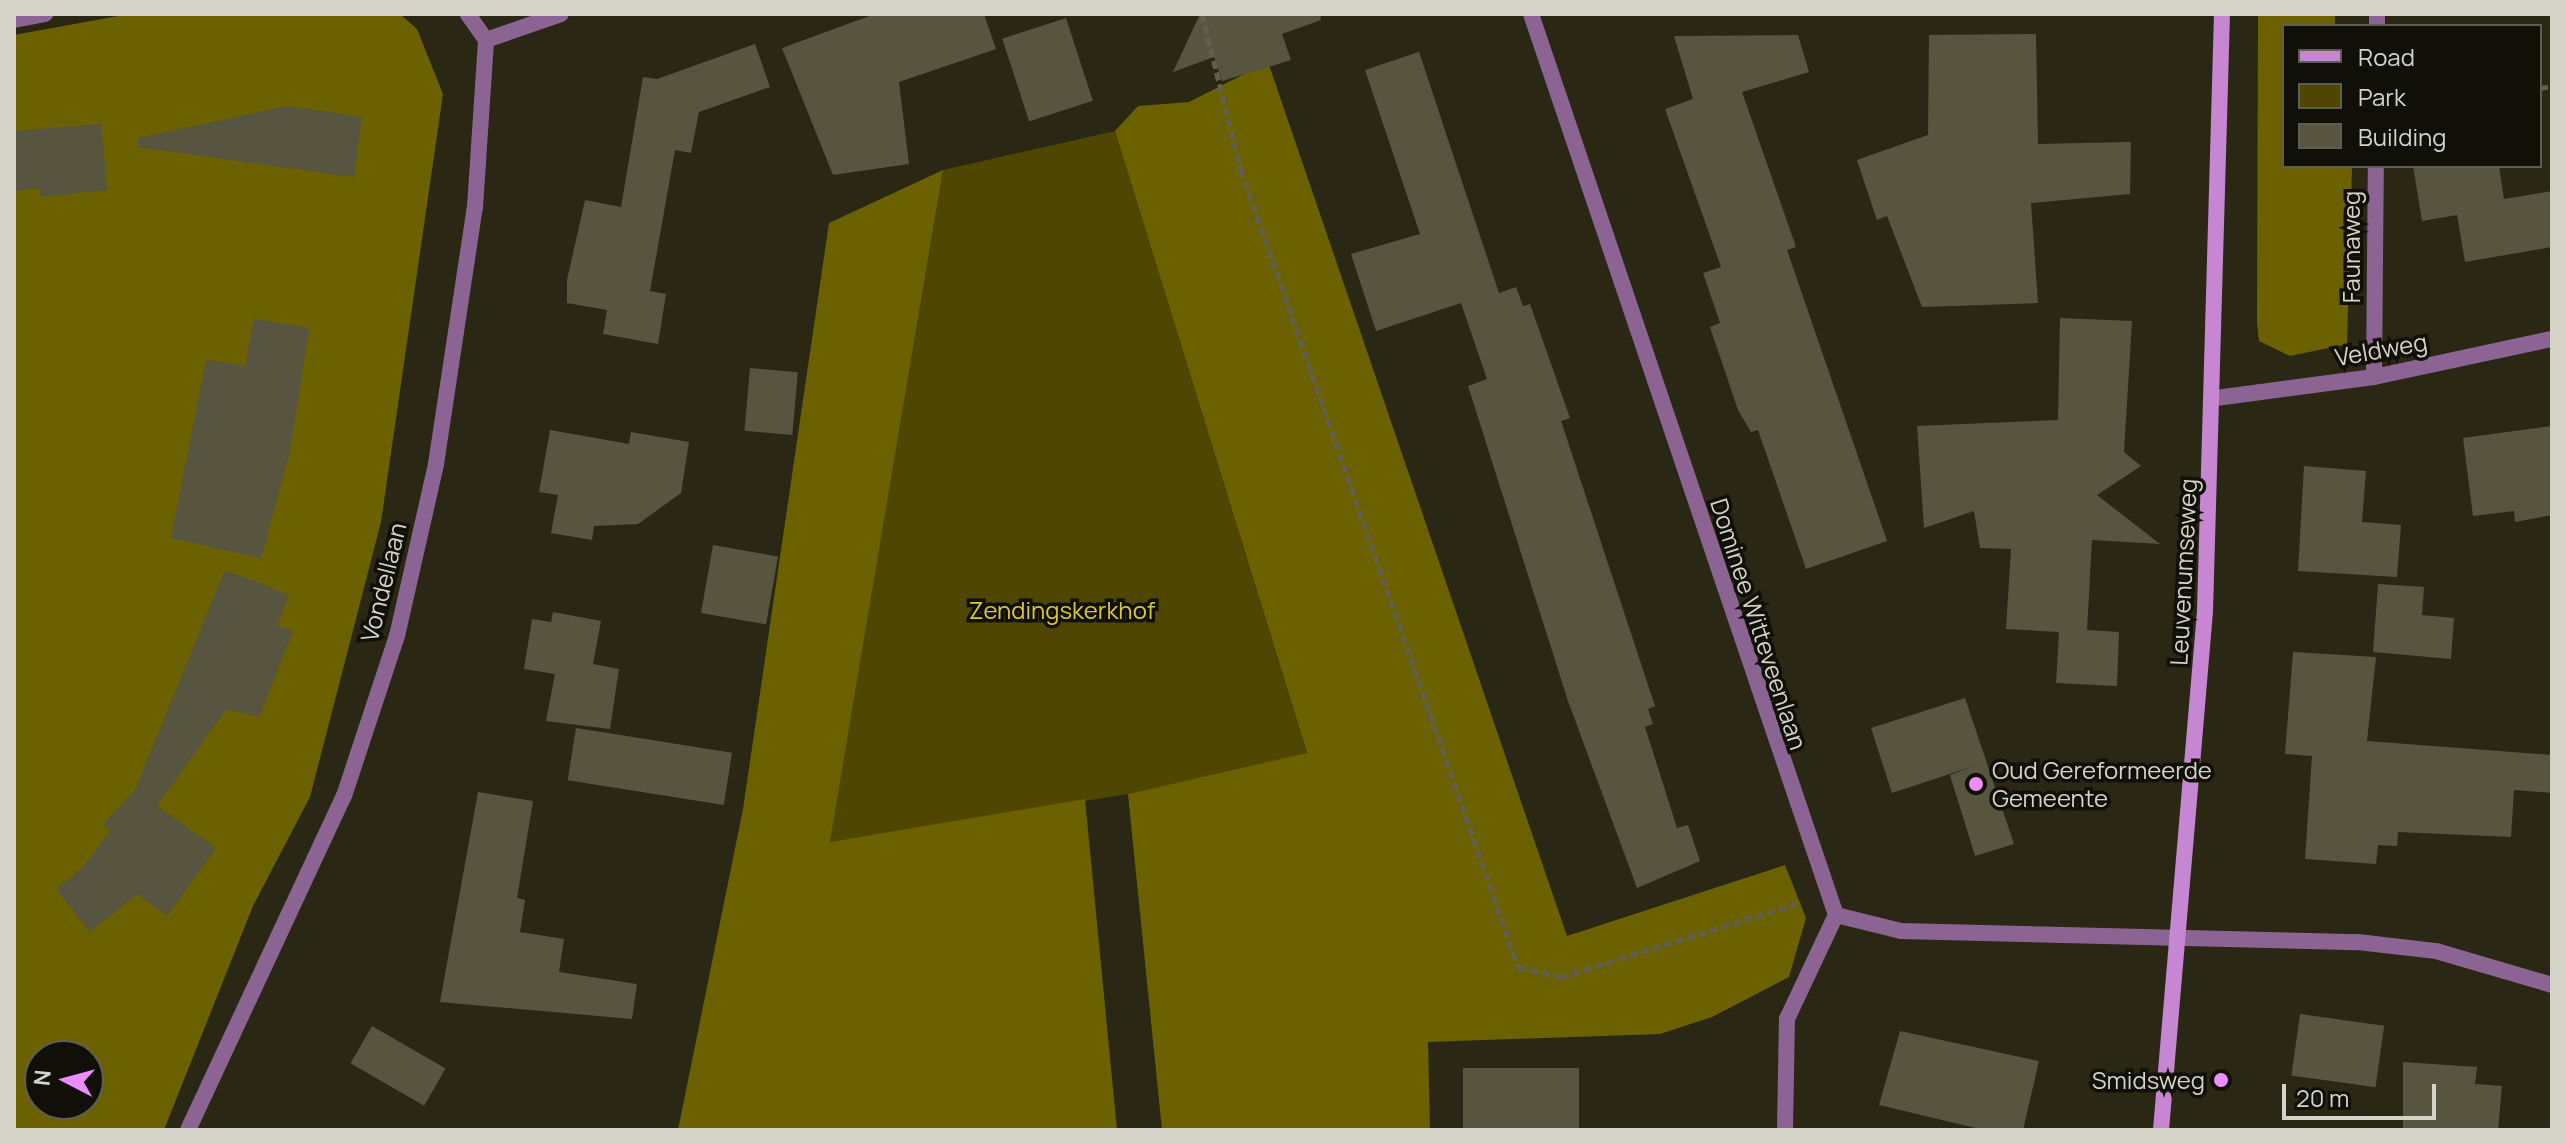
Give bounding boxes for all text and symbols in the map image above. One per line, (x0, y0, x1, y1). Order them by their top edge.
legend (2282, 24, 2542, 168)
text: Road (2358, 40, 2415, 73)
text: Park (2358, 80, 2406, 113)
text: Building (2358, 120, 2446, 153)
street label: Faunaweg (2337, 191, 2365, 303)
street label: Veldweg (2333, 327, 2429, 371)
street label: Leuvenumseweg (2164, 478, 2202, 666)
street label: Dominee Witteveenlaan (1705, 495, 1813, 753)
street label: Vondellaan (354, 519, 412, 645)
park label: Zendingskerkhof (969, 596, 1155, 624)
place label: Oud Gereformeerde Gemeente (1992, 756, 2212, 812)
marker: Oud Gereformeerde Gemeente (1967, 775, 1985, 793)
north arrow (24, 1040, 104, 1120)
place label: Smidsweg (2092, 1066, 2205, 1094)
text: N (26, 1068, 58, 1087)
scale bar (2286, 1068, 2440, 1118)
marker: Smidsweg (2212, 1071, 2230, 1089)
text: 20 m (2296, 1081, 2349, 1114)

